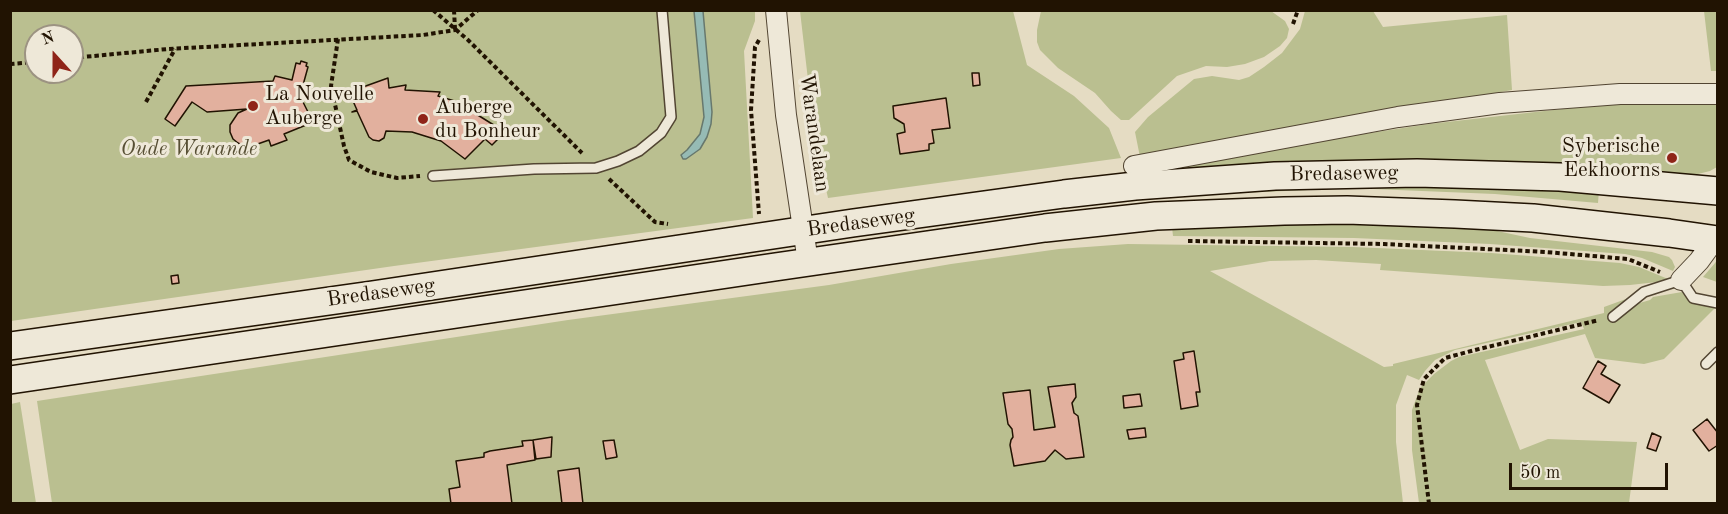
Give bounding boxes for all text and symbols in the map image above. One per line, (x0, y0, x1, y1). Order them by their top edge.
north arrow (24, 24, 84, 84)
text: N (40, 29, 57, 49)
street label: Warandelaan (793, 72, 835, 194)
place label: La Nouvelle Auberge (265, 81, 374, 131)
place label: Auberge du Bonheur (435, 94, 540, 144)
marker: La Nouvelle Auberge (246, 99, 260, 113)
marker: Auberge du Bonheur (416, 112, 430, 126)
place label: Syberische Eekhoorns (1562, 133, 1660, 183)
park label: Oude Warande (121, 136, 257, 162)
marker: Syberische Eekhoorns (1665, 151, 1679, 165)
street label: Bredaseweg (1289, 160, 1399, 188)
street label: Bredaseweg (805, 203, 917, 243)
street label: Bredaseweg (325, 273, 437, 313)
scale bar (1512, 451, 1671, 489)
text: 50 m (1520, 464, 1560, 482)

